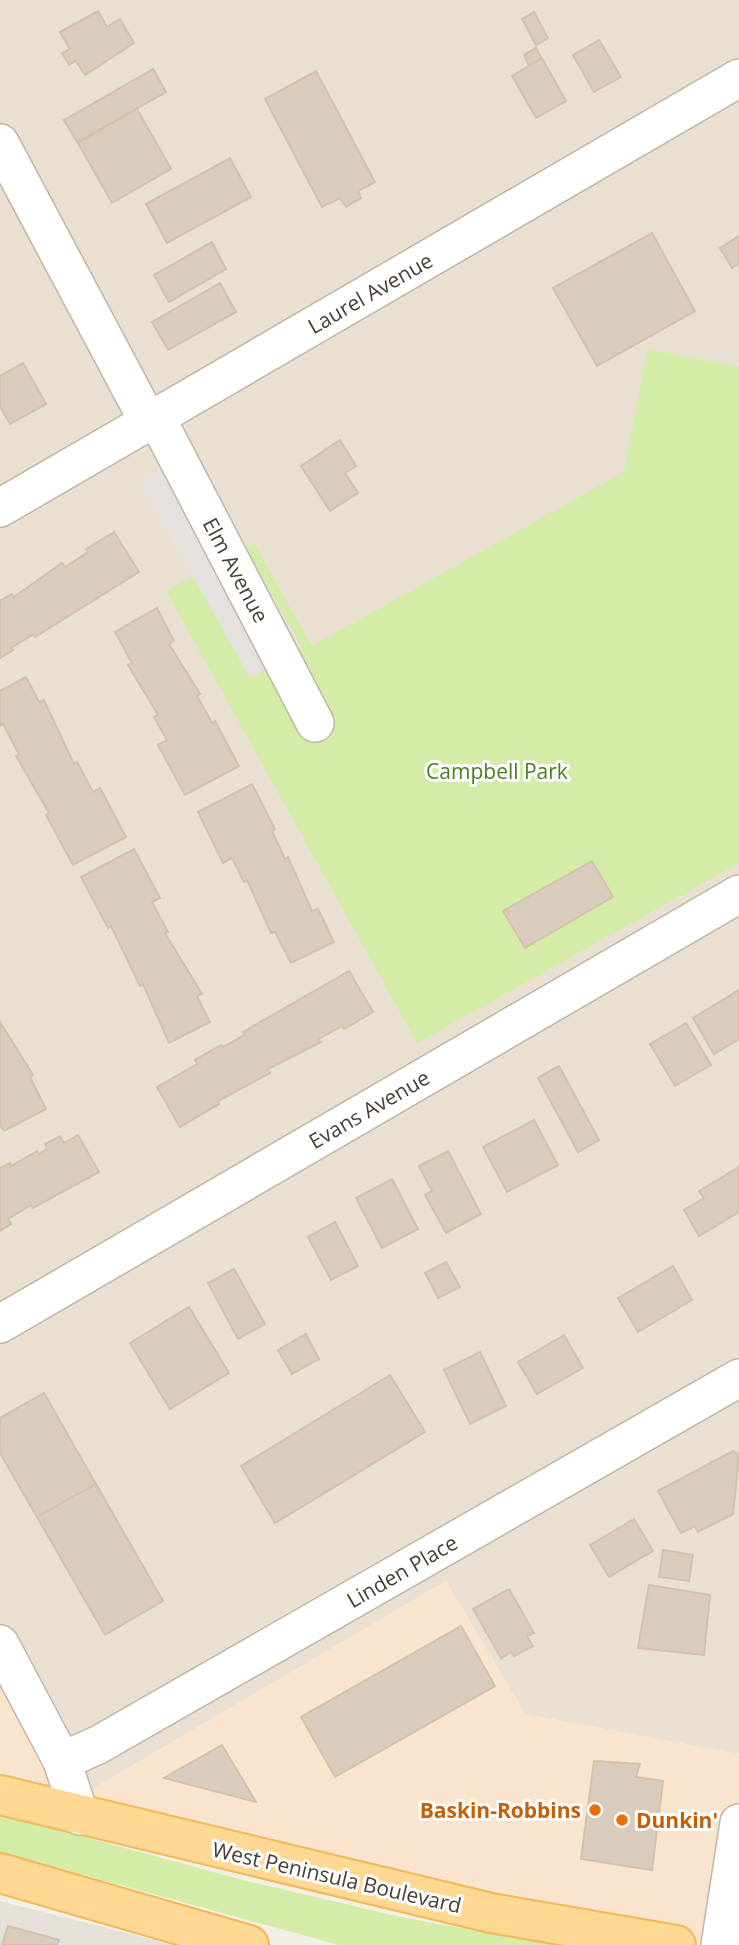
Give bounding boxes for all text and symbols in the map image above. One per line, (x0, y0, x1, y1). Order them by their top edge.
street label: Laurel Avenue (302, 246, 438, 340)
street label: Elm Avenue (197, 513, 275, 627)
park label: Campbell Park (426, 757, 568, 785)
street label: Evans Avenue (303, 1063, 435, 1155)
street label: Linden Place (341, 1528, 463, 1614)
place label: Baskin-Robbins (420, 1796, 581, 1824)
marker: Baskin-Robbins (587, 1802, 603, 1818)
place label: Dunkin' (636, 1806, 718, 1834)
marker: Dunkin' (614, 1812, 630, 1828)
street label: West Peninsula Boulevard (210, 1835, 464, 1919)

